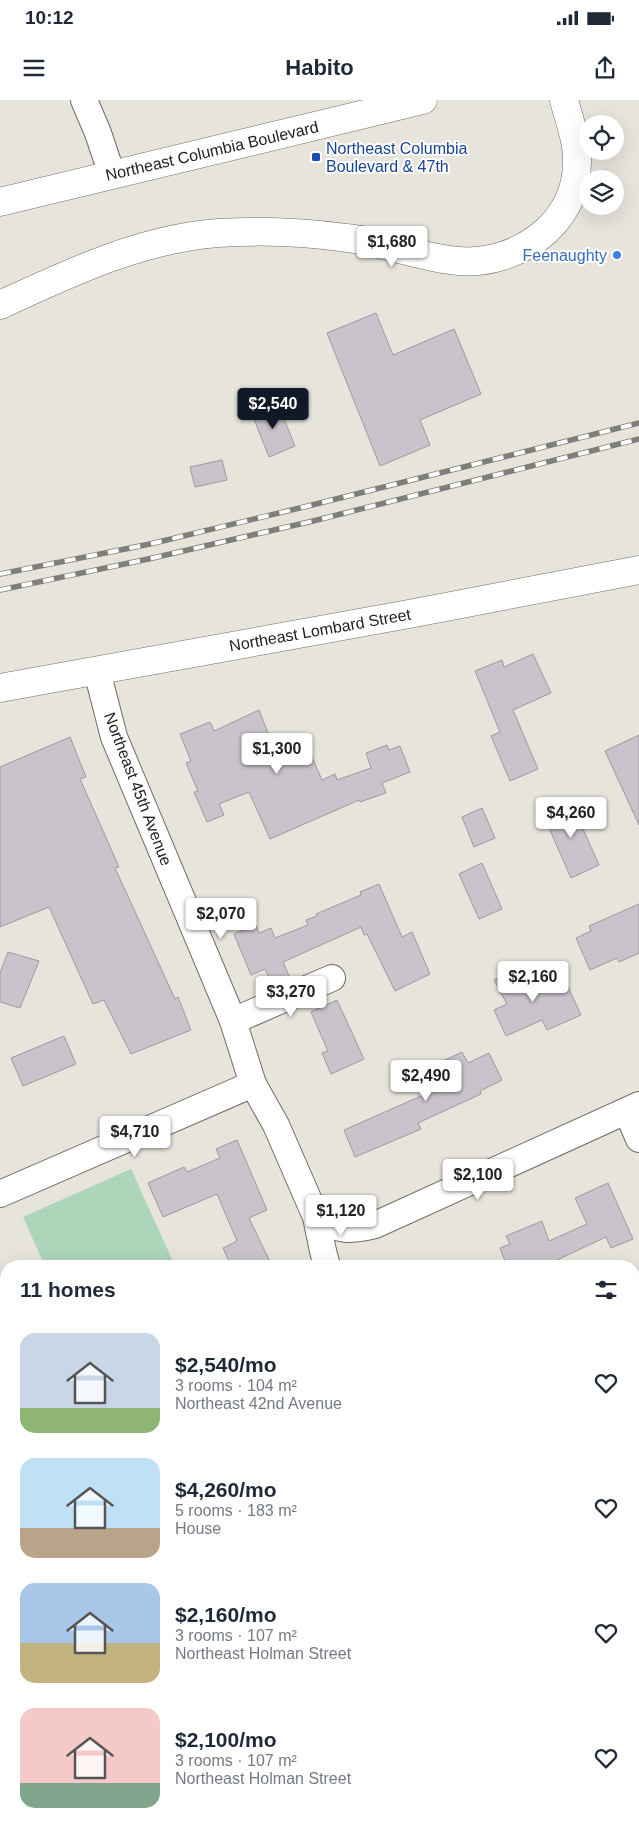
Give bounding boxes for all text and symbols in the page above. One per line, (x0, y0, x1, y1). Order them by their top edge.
text: 10:12 (25, 7, 74, 28)
icon: menu (20, 54, 48, 82)
icon: share (591, 54, 619, 82)
text: Habito (285, 55, 354, 80)
map controls (579, 115, 624, 215)
button: locate (579, 115, 624, 160)
street label: Northeast Columbia Boulevard (104, 118, 320, 184)
place label: Northeast Columbia Boulevard & 47th (326, 140, 468, 175)
marker: Northeast Columbia Boulevard & 47th (310, 151, 322, 163)
button: layers (579, 170, 624, 215)
pin: $1,680 (351, 226, 433, 268)
text: $1,680 (368, 233, 416, 250)
place label: Feenaughty (522, 247, 607, 264)
marker: Feenaughty (611, 249, 623, 261)
pin: $2,540 (232, 388, 314, 430)
text: $2,540 (249, 395, 297, 412)
street label: Northeast Lombard Street (228, 606, 413, 654)
street label: Northeast 45th Avenue (101, 710, 175, 868)
pin: $1,300 (236, 732, 318, 775)
text: $1,300 (253, 740, 301, 757)
pin: $4,260 (530, 796, 612, 839)
text: $4,260 (547, 804, 595, 821)
pin: $2,070 (180, 898, 262, 940)
text: $2,070 (197, 905, 245, 922)
pin: $2,160 (492, 960, 574, 1003)
text: $2,160 (509, 968, 557, 985)
pin: $3,270 (250, 976, 332, 1018)
text: $3,270 (267, 983, 315, 1000)
pin: $2,490 (385, 1060, 467, 1102)
text: $2,490 (402, 1067, 450, 1084)
pin: $4,710 (94, 1116, 176, 1158)
text: $4,710 (111, 1123, 159, 1140)
pin: $2,100 (437, 1158, 519, 1201)
text: $2,100 (454, 1166, 502, 1183)
pin: $1,120 (300, 1194, 382, 1237)
text: $1,120 (317, 1202, 365, 1219)
icon: filters (592, 1276, 620, 1304)
text: 11 homes (20, 1278, 116, 1301)
icon: home (60, 1353, 120, 1413)
text: $2,540/mo (175, 1353, 277, 1376)
icon: heart (592, 1369, 620, 1397)
text: 3 rooms · 104 m² (175, 1377, 297, 1394)
text: Northeast 42nd Avenue (175, 1395, 342, 1412)
icon: home (60, 1478, 120, 1538)
text: $4,260/mo (175, 1478, 277, 1501)
icon: heart (592, 1494, 620, 1522)
text: 5 rooms · 183 m² (175, 1502, 297, 1519)
text: House (175, 1520, 221, 1537)
icon: home (60, 1603, 120, 1663)
text: $2,160/mo (175, 1603, 277, 1626)
icon: heart (592, 1619, 620, 1647)
text: 3 rooms · 107 m² (175, 1627, 297, 1644)
text: Northeast Holman Street (175, 1645, 351, 1662)
icon: home (60, 1728, 120, 1788)
text: $2,100/mo (175, 1728, 277, 1751)
icon: heart (592, 1744, 620, 1772)
text: 3 rooms · 107 m² (175, 1752, 297, 1769)
text: Northeast Holman Street (175, 1770, 351, 1787)

